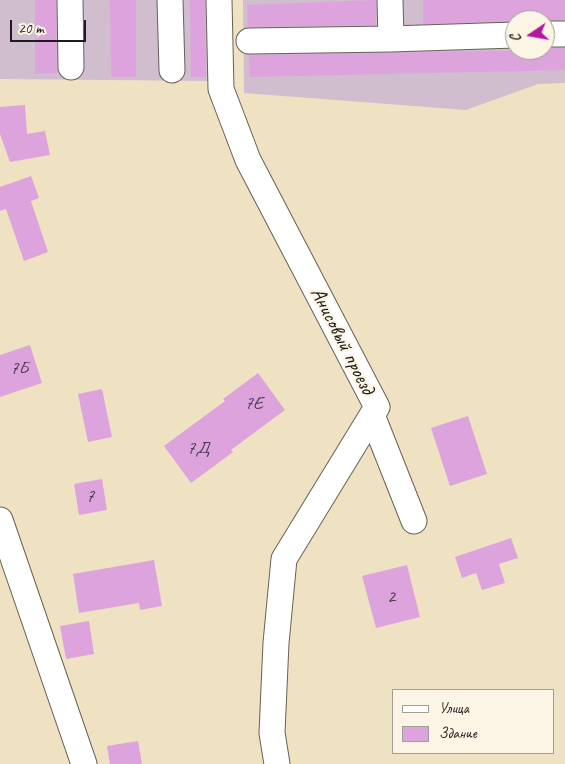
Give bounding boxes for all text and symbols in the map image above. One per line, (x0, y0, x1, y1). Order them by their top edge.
scale bar (12, 10, 89, 42)
north arrow (505, 10, 555, 60)
text: 20 m (18, 19, 44, 38)
text: С (507, 33, 525, 43)
street label: Анисовый проезд (304, 283, 380, 399)
house number: 7Б (10, 358, 28, 380)
house number: 7Е (245, 393, 263, 415)
house number: 7Д (187, 438, 209, 460)
house number: 7 (86, 486, 94, 508)
house number: 2 (387, 586, 395, 608)
legend (392, 689, 555, 754)
text: Улица (439, 699, 469, 718)
text: Здание (439, 724, 477, 743)

